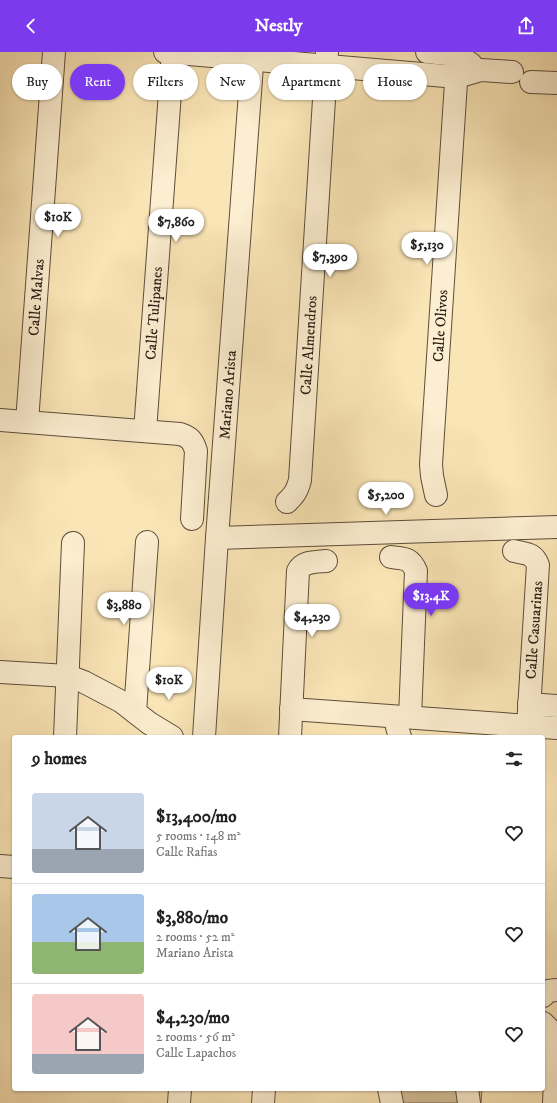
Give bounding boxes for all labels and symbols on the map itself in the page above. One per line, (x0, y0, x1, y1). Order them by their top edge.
pin: $10K (34, 204, 82, 238)
pin: $7,860 (143, 209, 209, 243)
pin: $5,130 (394, 232, 460, 266)
pin: $7,390 (297, 244, 363, 278)
street label: Calle Malvas (24, 258, 49, 337)
street label: Calle Tulipanes (141, 266, 167, 361)
street label: Calle Olivos (429, 289, 452, 363)
street label: Calle Almendros (296, 295, 322, 396)
street label: Mariano Arista (215, 349, 241, 440)
pin: $5,200 (353, 482, 419, 516)
street label: Calle Casuarinas (522, 580, 547, 680)
pin: $13.4K (398, 583, 464, 617)
pin: $3,880 (91, 592, 157, 626)
pin: $4,230 (279, 604, 345, 638)
pin: $10K (145, 667, 193, 701)

